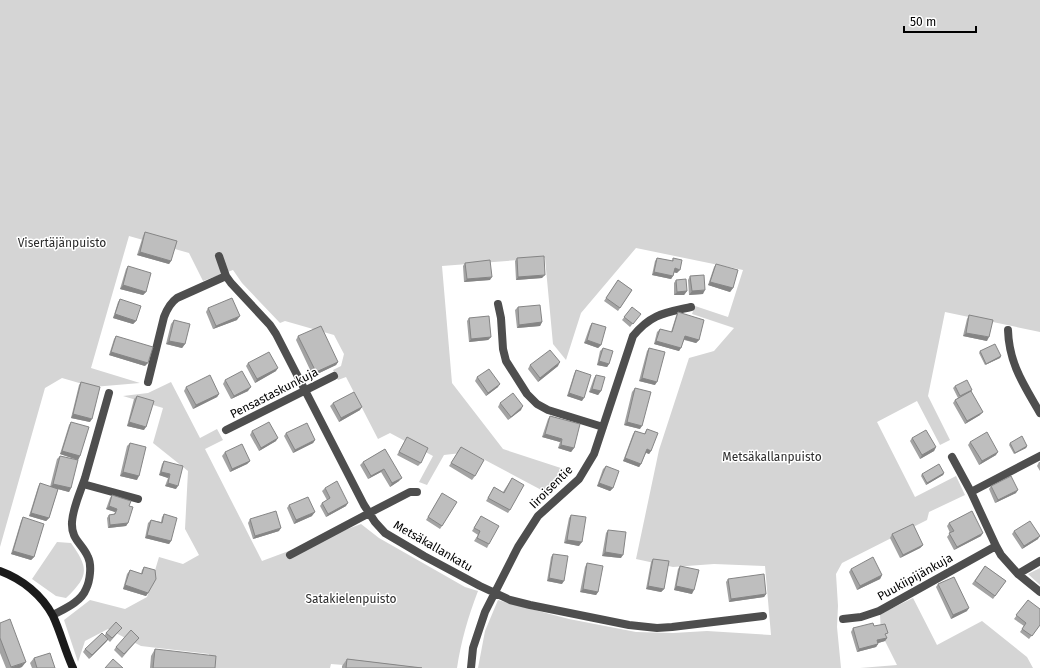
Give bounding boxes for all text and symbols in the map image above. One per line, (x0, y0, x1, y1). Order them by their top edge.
scale bar (904, 8, 976, 34)
text: 50 m (910, 15, 936, 29)
park label: Visertäjänpuisto (18, 236, 106, 250)
street label: Pensastaskunkuja (228, 365, 320, 421)
park label: Metsäkallanpuisto (722, 450, 822, 464)
street label: Iiroisentie (527, 463, 575, 511)
street label: Metsäkallankatu (391, 518, 475, 574)
street label: Puukiipijänkuja (875, 551, 955, 603)
park label: Satakielenpuisto (305, 592, 397, 606)

